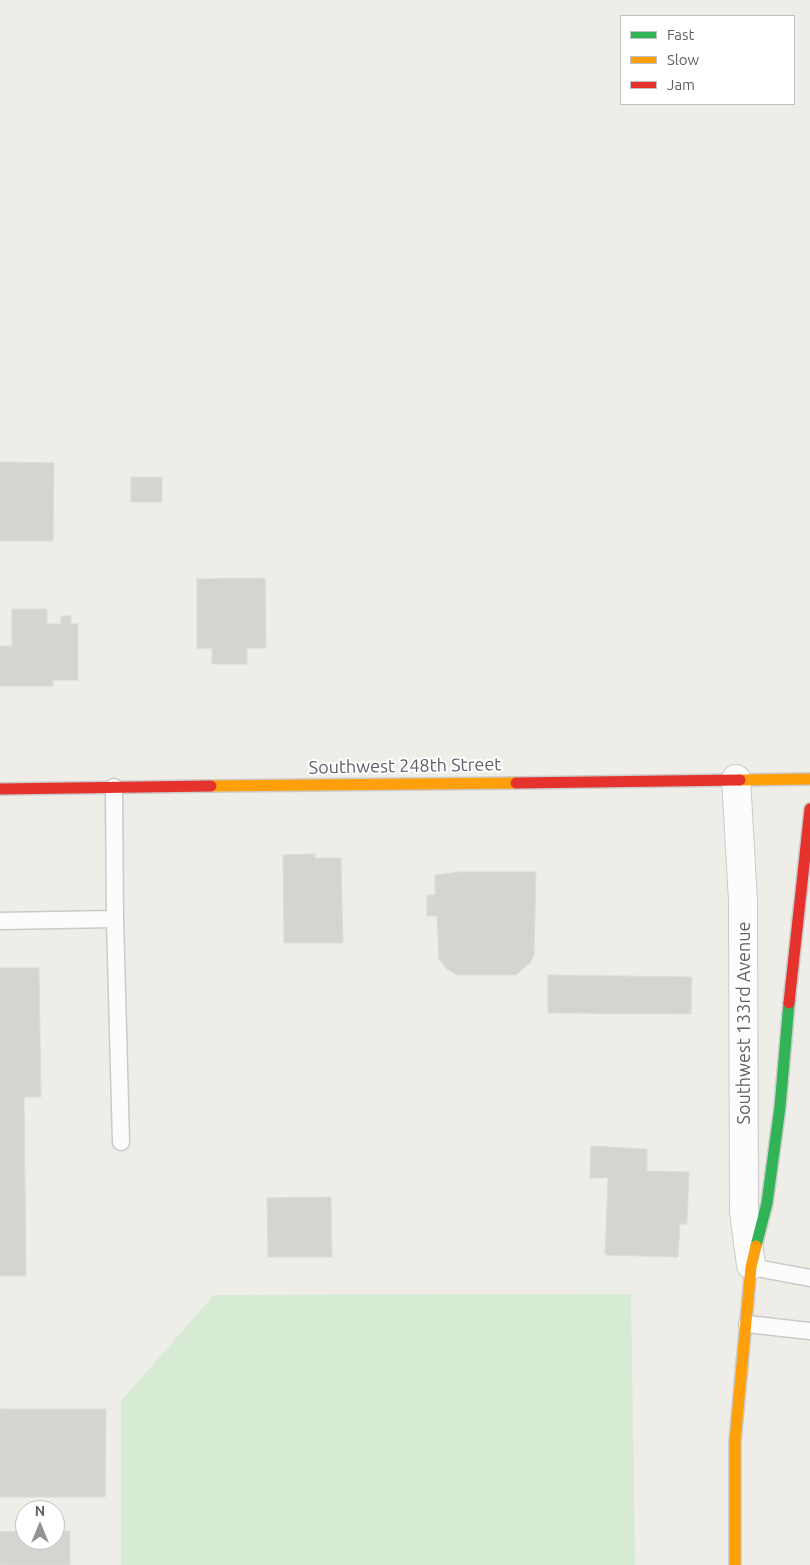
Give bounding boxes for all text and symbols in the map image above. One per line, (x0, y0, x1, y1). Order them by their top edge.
legend (620, 15, 795, 105)
text: Fast (667, 26, 694, 43)
text: Slow (667, 51, 699, 68)
text: Jam (667, 76, 695, 93)
street label: Southwest 248th Street (308, 754, 502, 778)
street label: Southwest 133rd Avenue (733, 921, 755, 1125)
north arrow (15, 1500, 65, 1550)
text: N (35, 1503, 45, 1519)

